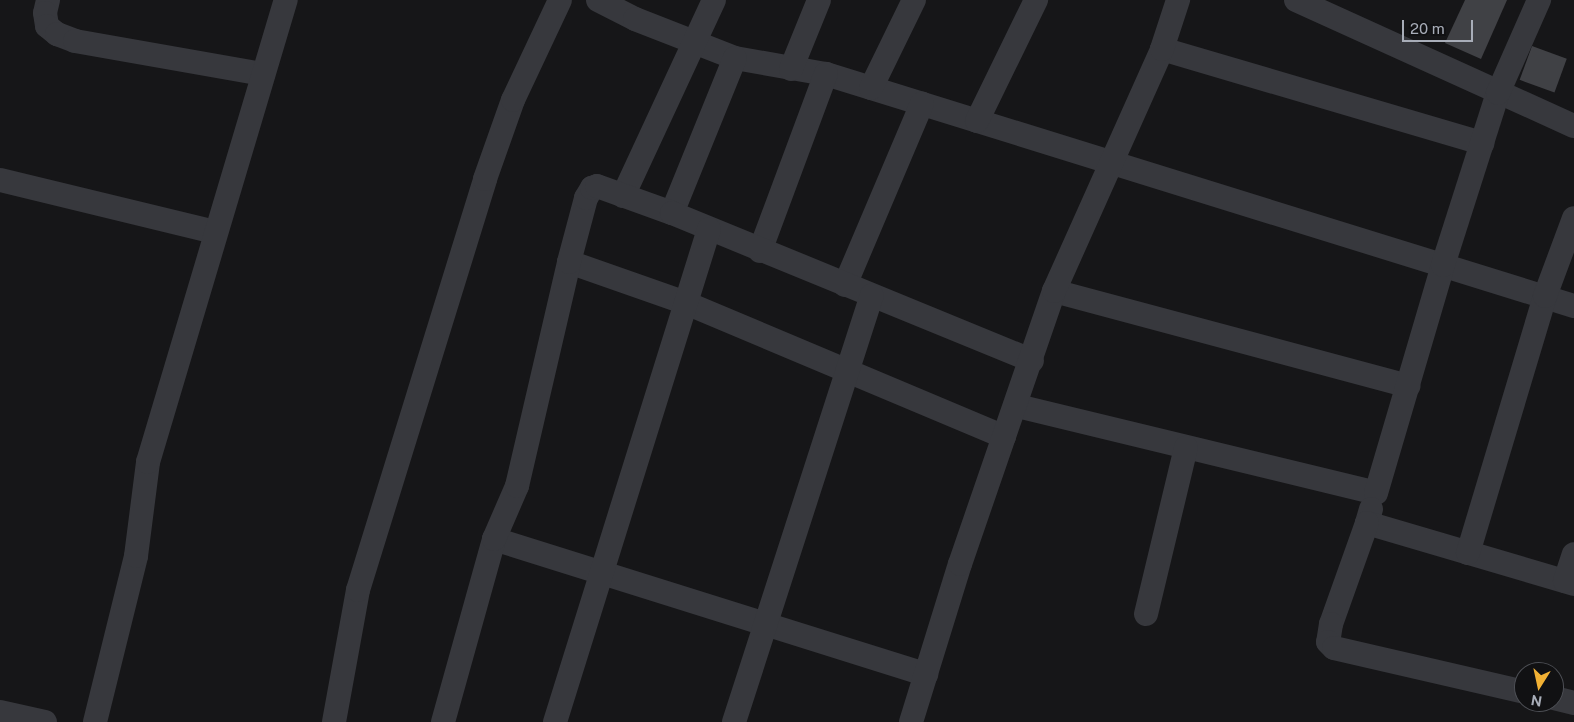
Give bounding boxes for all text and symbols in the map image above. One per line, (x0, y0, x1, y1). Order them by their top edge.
scale bar (1404, 10, 1475, 42)
text: 20 m (1410, 20, 1445, 37)
north arrow (1514, 662, 1564, 712)
text: N (1530, 692, 1543, 710)

